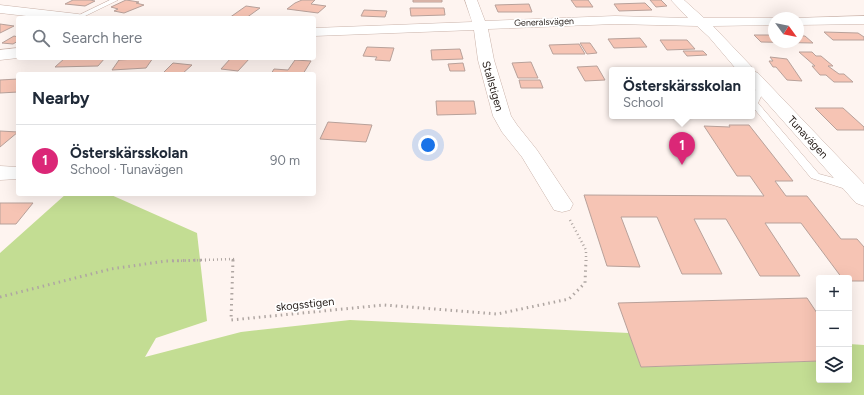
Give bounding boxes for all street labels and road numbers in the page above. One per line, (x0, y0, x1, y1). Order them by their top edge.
street label: Generalsvägen (514, 15, 574, 28)
street label: Stallstigen (479, 59, 506, 113)
street label: Tunavägen (785, 113, 831, 161)
street label: skogsstigen (275, 295, 335, 314)

